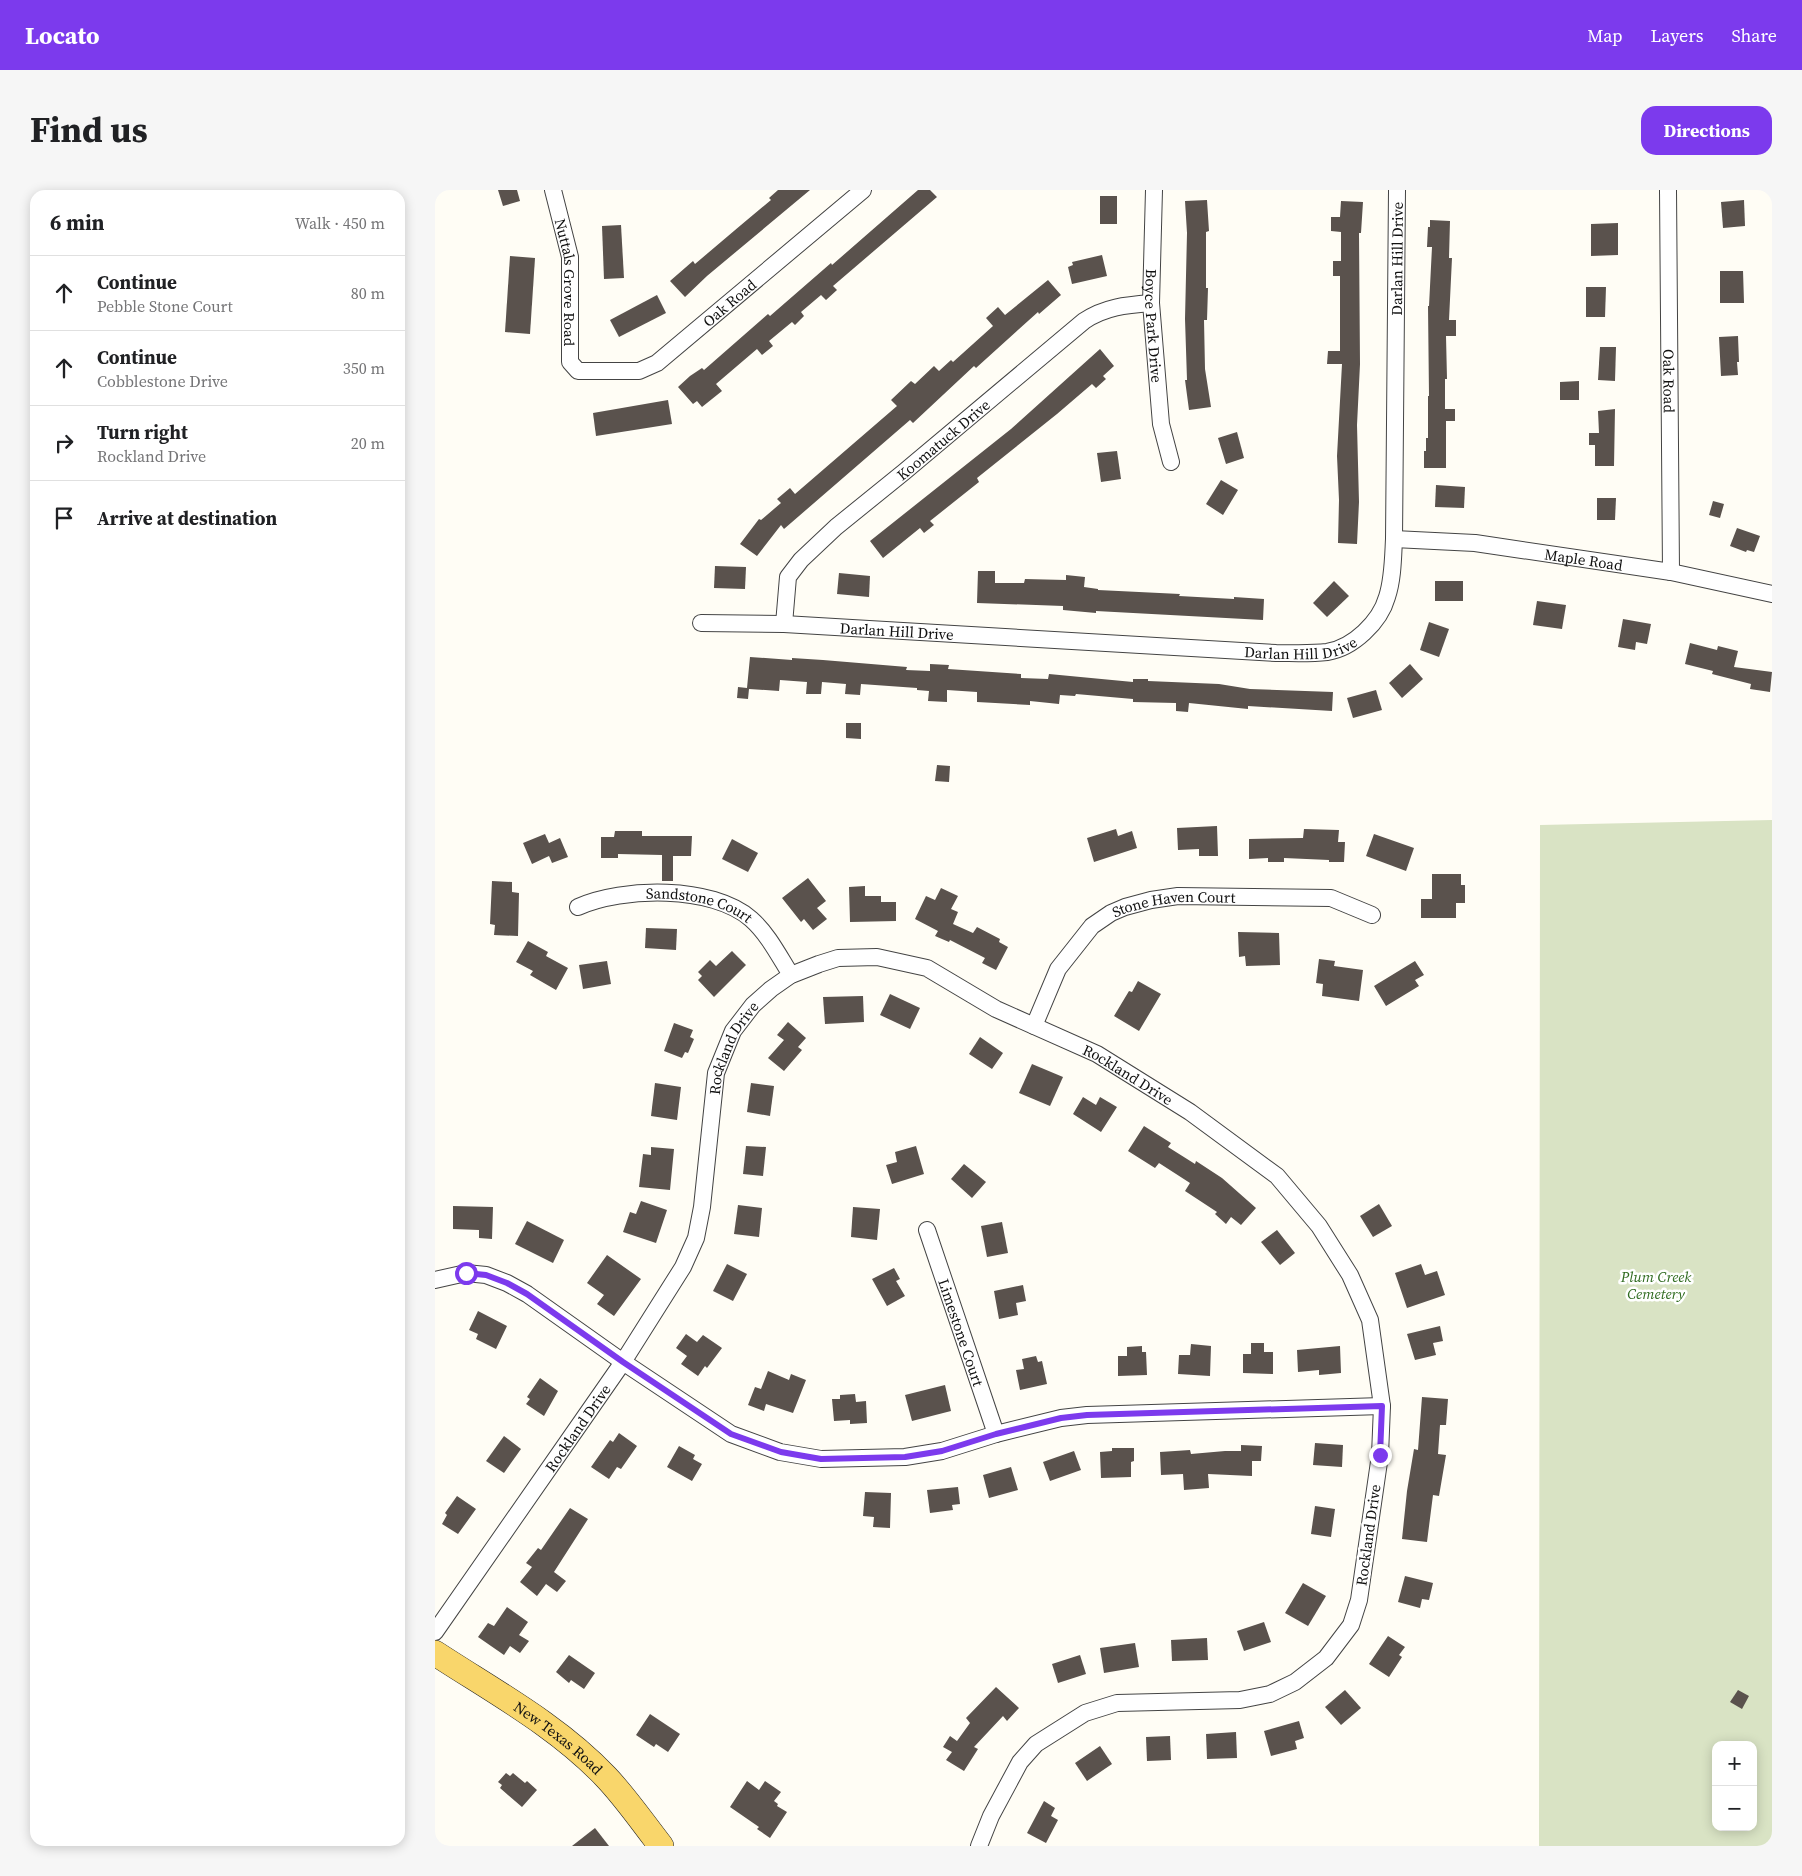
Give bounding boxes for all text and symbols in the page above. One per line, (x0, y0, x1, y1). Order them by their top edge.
text: Locato (25, 19, 100, 52)
text: Map (1587, 23, 1622, 48)
text: Layers (1650, 23, 1703, 48)
text: Share (1731, 23, 1777, 48)
text: Find us (30, 106, 148, 154)
button: Directions (1641, 106, 1772, 155)
street label: Darlan Hill Drive (1385, 201, 1407, 316)
text: 6 min (50, 208, 105, 237)
text: Walk · 450 m (295, 212, 385, 234)
street label: Nuttals Grove Road (550, 216, 581, 347)
text: Continue (97, 269, 177, 295)
street label: Boyce Park Drive (1140, 269, 1168, 384)
street label: Oak Road (698, 274, 761, 331)
icon: ahead (50, 279, 78, 307)
text: 80 m (351, 282, 385, 304)
text: Pebble Stone Court (97, 295, 233, 317)
text: Continue (97, 344, 177, 370)
street label: Oak Road (1659, 349, 1680, 414)
icon: ahead (50, 354, 78, 382)
text: 350 m (343, 357, 385, 379)
text: Cobblestone Drive (97, 370, 228, 392)
street label: Koomatuck Drive (892, 394, 994, 485)
text: Turn right (97, 419, 188, 445)
icon: right (50, 429, 78, 457)
text: 20 m (351, 432, 385, 454)
text: Rockland Drive (97, 445, 206, 467)
icon: arrive (50, 504, 78, 532)
text: Arrive at destination (97, 505, 277, 531)
street label: Maple Road (1543, 543, 1625, 575)
street label: Darlan Hill Drive (839, 617, 955, 645)
street label: Darlan Hill Drive (1244, 631, 1361, 664)
street label: Sandstone Court (646, 882, 758, 927)
street label: Stone Haven Court (1108, 885, 1236, 922)
street label: Rockland Drive (703, 996, 763, 1096)
street label: Rockland Drive (1080, 1039, 1178, 1110)
route start (455, 1262, 478, 1285)
park label: Plum Creek Cemetery (1620, 1266, 1692, 1304)
street label: Limestone Court (934, 1276, 990, 1389)
street label: Rockland Drive (539, 1379, 615, 1476)
route end (1369, 1444, 1392, 1467)
street label: Rockland Drive (1350, 1483, 1386, 1587)
street label: New Texas Road (510, 1696, 608, 1779)
map controls (1712, 1741, 1757, 1831)
button: + (1712, 1741, 1757, 1786)
button: − (1712, 1786, 1757, 1831)

